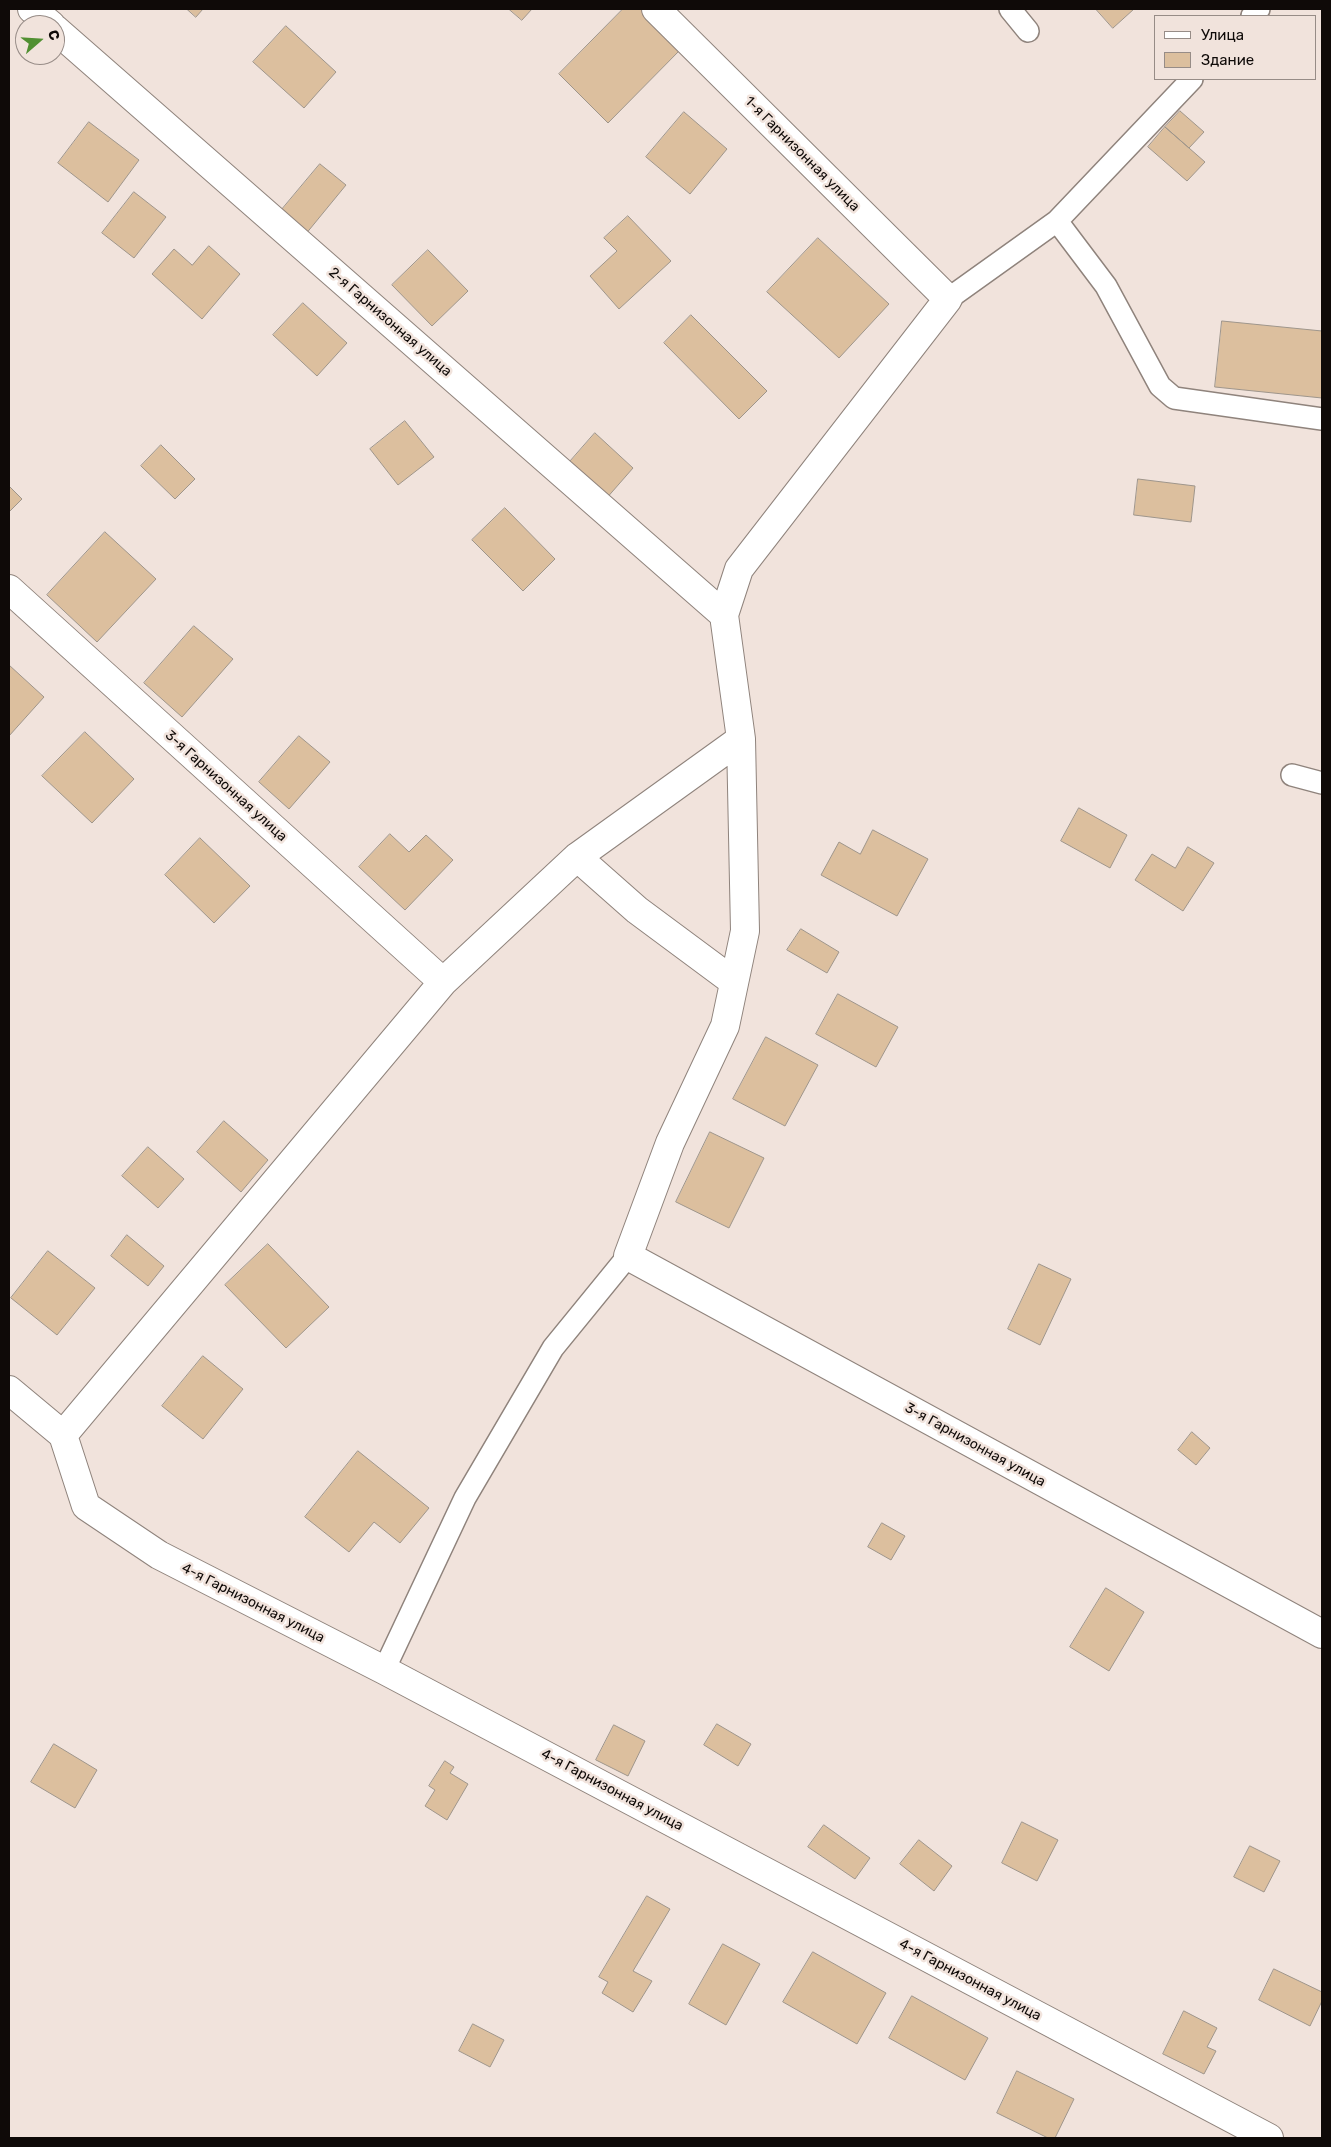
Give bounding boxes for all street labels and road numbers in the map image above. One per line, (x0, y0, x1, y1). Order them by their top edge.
street label: 1-я Гарнизонная улица (741, 93, 863, 215)
street label: 2-я Гарнизонная улица (325, 264, 455, 380)
street label: 3-я Гарнизонная улица (162, 727, 290, 845)
street label: 3-я Гарнизонная улица (902, 1399, 1048, 1491)
street label: 4-я Гарнизонная улица (179, 1560, 327, 1646)
street label: 4-я Гарнизонная улица (538, 1745, 686, 1835)
street label: 4-я Гарнизонная улица (896, 1935, 1044, 2025)

